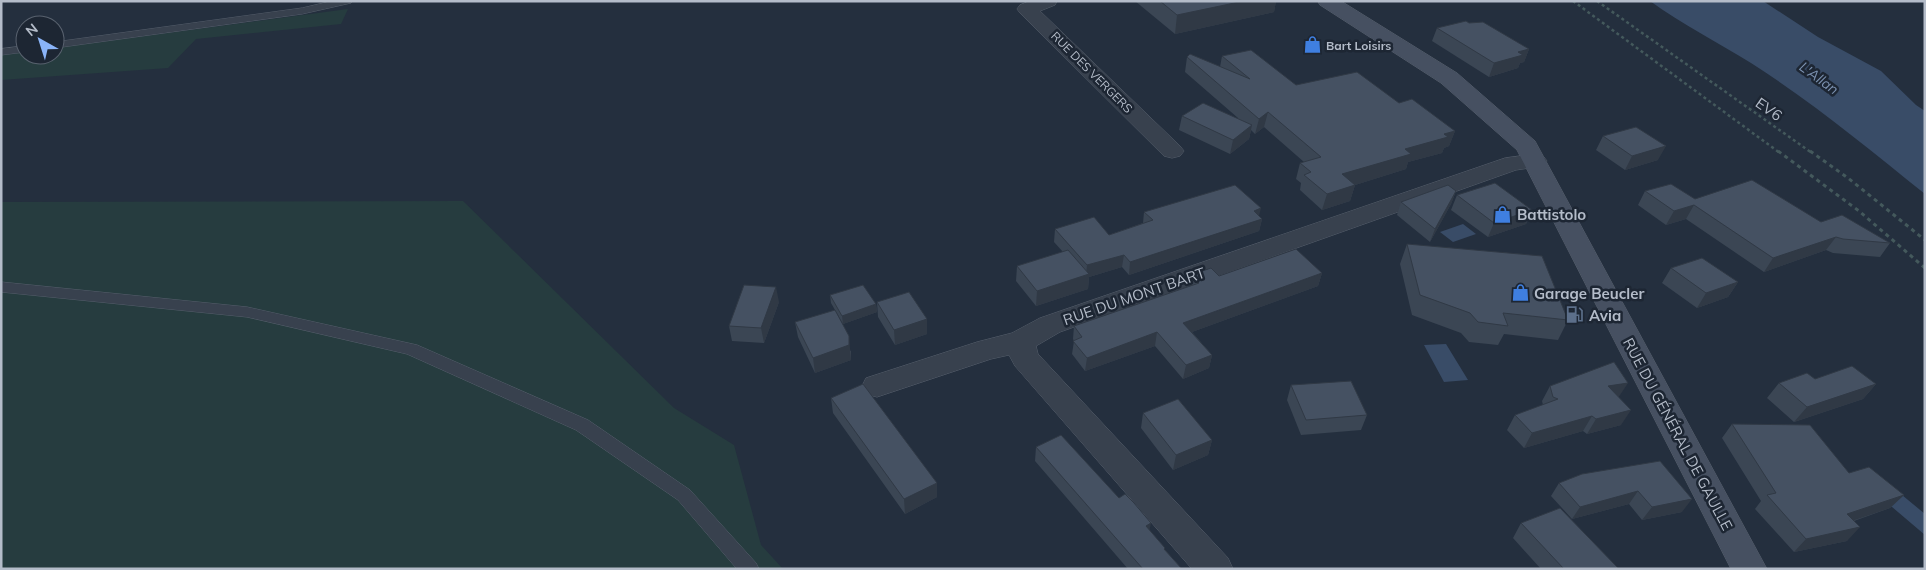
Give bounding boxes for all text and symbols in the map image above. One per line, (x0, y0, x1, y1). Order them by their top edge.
north arrow (15, 15, 65, 65)
text: N (22, 20, 42, 40)
street label: RUE DES VERGERS (1048, 28, 1136, 116)
shop icon: Bart Loisirs (1302, 35, 1322, 55)
place label: Bart Loisirs (1326, 38, 1391, 53)
water label: L'Allan (1796, 58, 1842, 98)
street label: EV6 (1752, 93, 1786, 125)
shop icon: Battistolo (1493, 204, 1513, 224)
place label: Battistolo (1517, 205, 1586, 224)
street label: RUE DU MONT BART (1060, 263, 1208, 329)
shop icon: Garage Beucler (1510, 283, 1530, 303)
place label: Garage Beucler (1534, 284, 1644, 303)
fuel station icon: Avia (1565, 305, 1585, 325)
place label: Avia (1589, 306, 1621, 325)
street label: RUE DU GÉNÉRAL DE GAULLE (1619, 335, 1737, 534)

